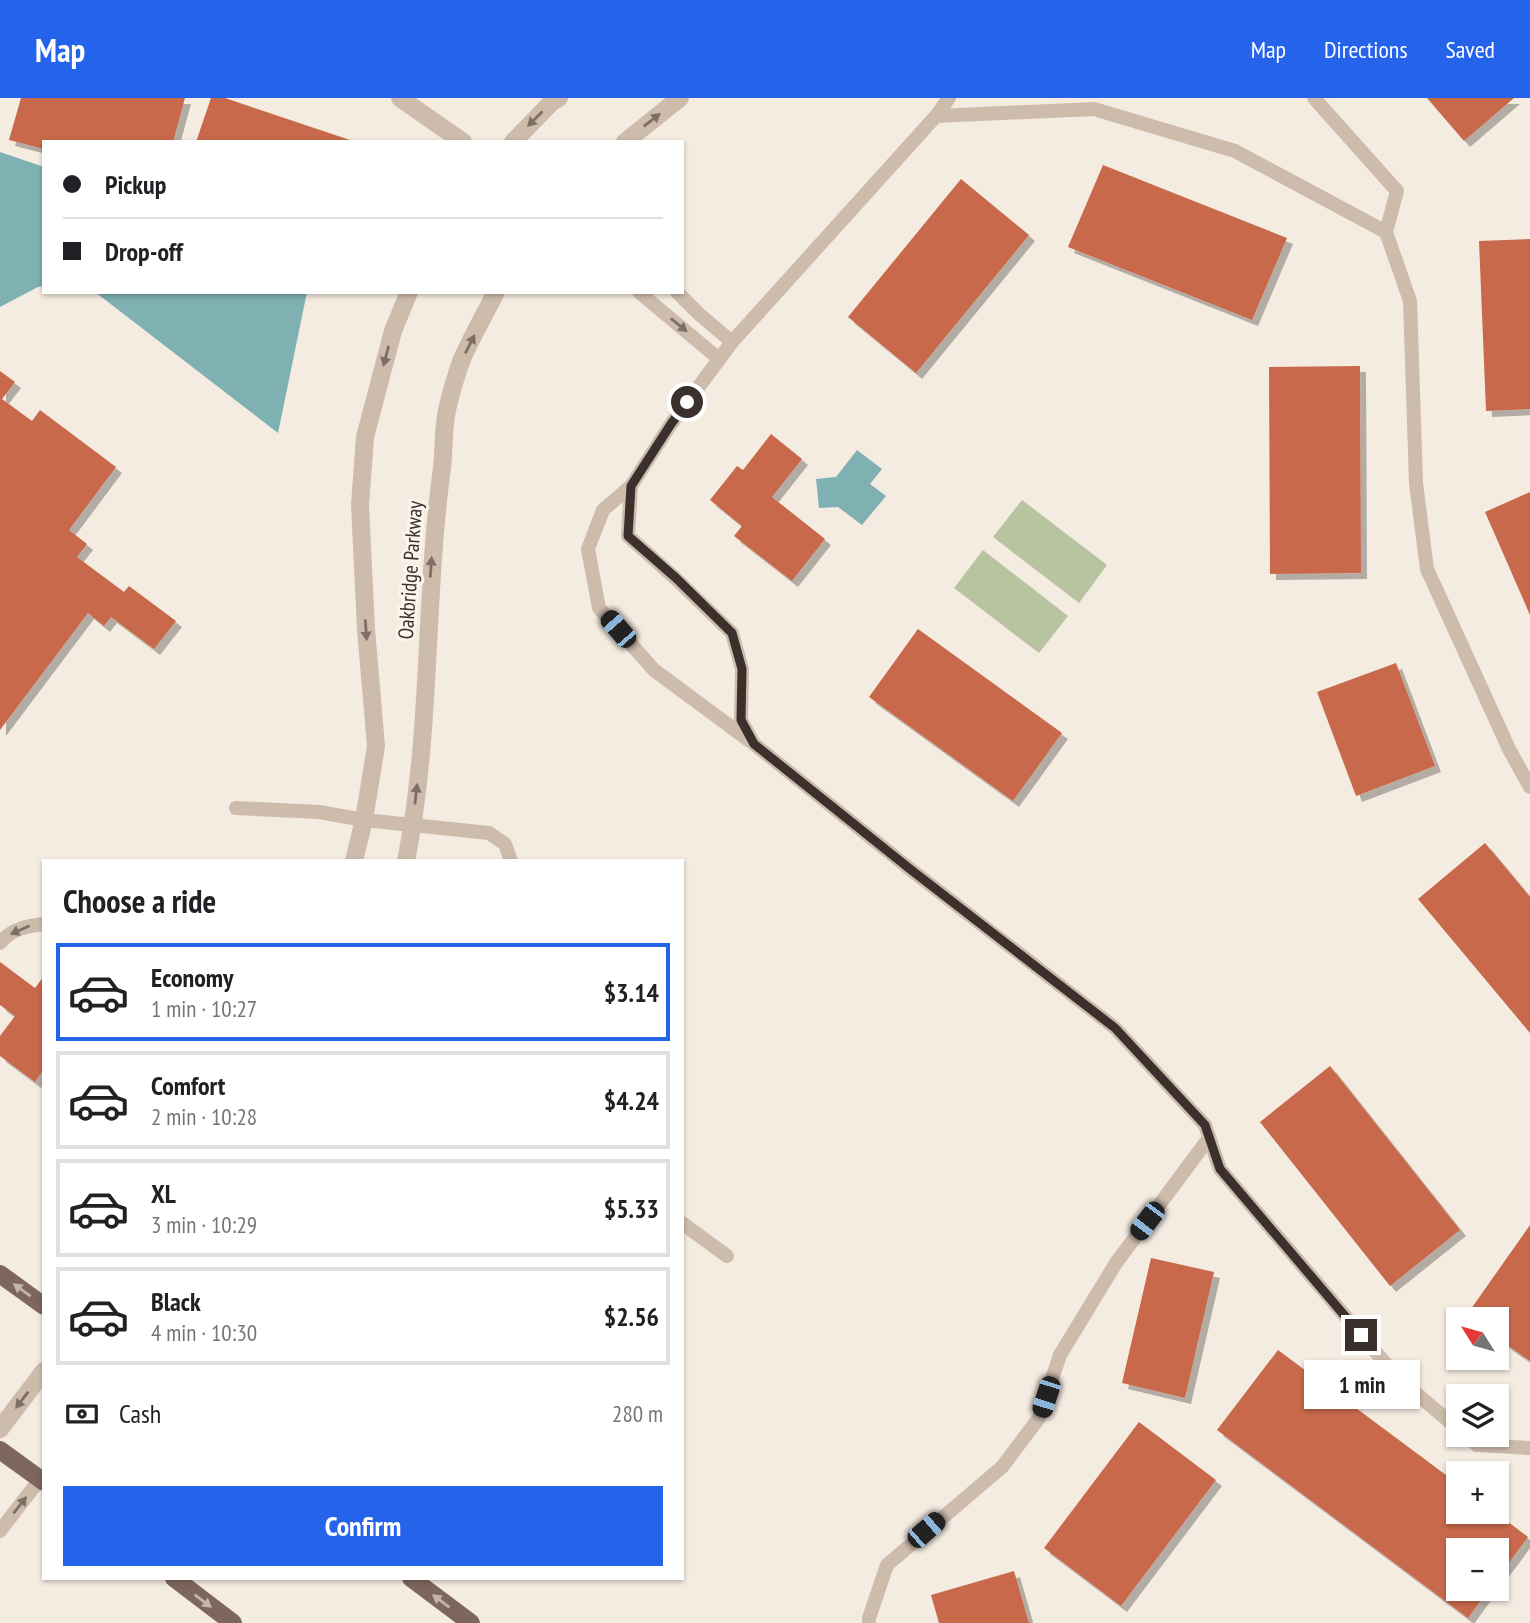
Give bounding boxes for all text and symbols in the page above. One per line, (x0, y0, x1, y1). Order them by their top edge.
text: Map (35, 28, 85, 71)
text: Map (1251, 34, 1286, 65)
text: Directions (1324, 34, 1408, 65)
text: Saved (1446, 34, 1495, 65)
one-way arrow (527, 111, 543, 127)
one-way arrow (643, 112, 661, 127)
text: Pickup (105, 168, 166, 201)
text: Drop-off (105, 235, 183, 268)
one-way arrow (671, 317, 688, 332)
one-way arrow (464, 334, 475, 354)
one-way arrow (380, 345, 391, 367)
route start (671, 386, 703, 418)
street label: Oakbridge Parkway (392, 500, 428, 640)
one-way arrow (426, 556, 437, 578)
car (597, 606, 640, 652)
one-way arrow (361, 619, 372, 641)
one-way arrow (411, 782, 422, 804)
text: Choose a ride (63, 880, 216, 922)
one-way arrow (10, 924, 30, 936)
icon: car (67, 961, 130, 1024)
text: Economy (151, 961, 233, 994)
text: $3.14 (604, 976, 659, 1009)
text: 1 min · 10:27 (151, 994, 257, 1023)
icon: car (67, 1069, 130, 1132)
text: Comfort (151, 1069, 225, 1102)
text: $4.24 (604, 1084, 659, 1117)
text: 2 min · 10:28 (151, 1102, 257, 1131)
icon: car (67, 1177, 130, 1240)
text: XL (151, 1177, 176, 1210)
text: $5.33 (604, 1192, 659, 1225)
car (1126, 1198, 1169, 1244)
text: 3 min · 10:29 (151, 1210, 257, 1239)
one-way arrow (13, 1283, 31, 1297)
icon: car (67, 1285, 130, 1348)
text: Black (151, 1285, 201, 1318)
text: $2.56 (604, 1300, 659, 1333)
north arrow (1446, 1307, 1508, 1370)
map controls (1446, 1307, 1509, 1601)
text: 4 min · 10:30 (151, 1318, 257, 1347)
route end (1345, 1319, 1377, 1351)
callout: 1 min (1303, 1360, 1419, 1408)
text: 1 min (1339, 1370, 1385, 1399)
car (1030, 1374, 1063, 1420)
button: layers (1446, 1384, 1509, 1447)
one-way arrow (15, 1391, 29, 1409)
icon: cash (63, 1395, 101, 1433)
text: Cash (119, 1397, 161, 1430)
text: 280 m (612, 1399, 663, 1428)
button: + (1446, 1461, 1509, 1524)
button: Confirm (63, 1486, 663, 1566)
one-way arrow (12, 1496, 26, 1514)
car (904, 1508, 949, 1552)
button: − (1446, 1538, 1509, 1601)
one-way arrow (194, 1593, 212, 1608)
one-way arrow (432, 1594, 450, 1608)

